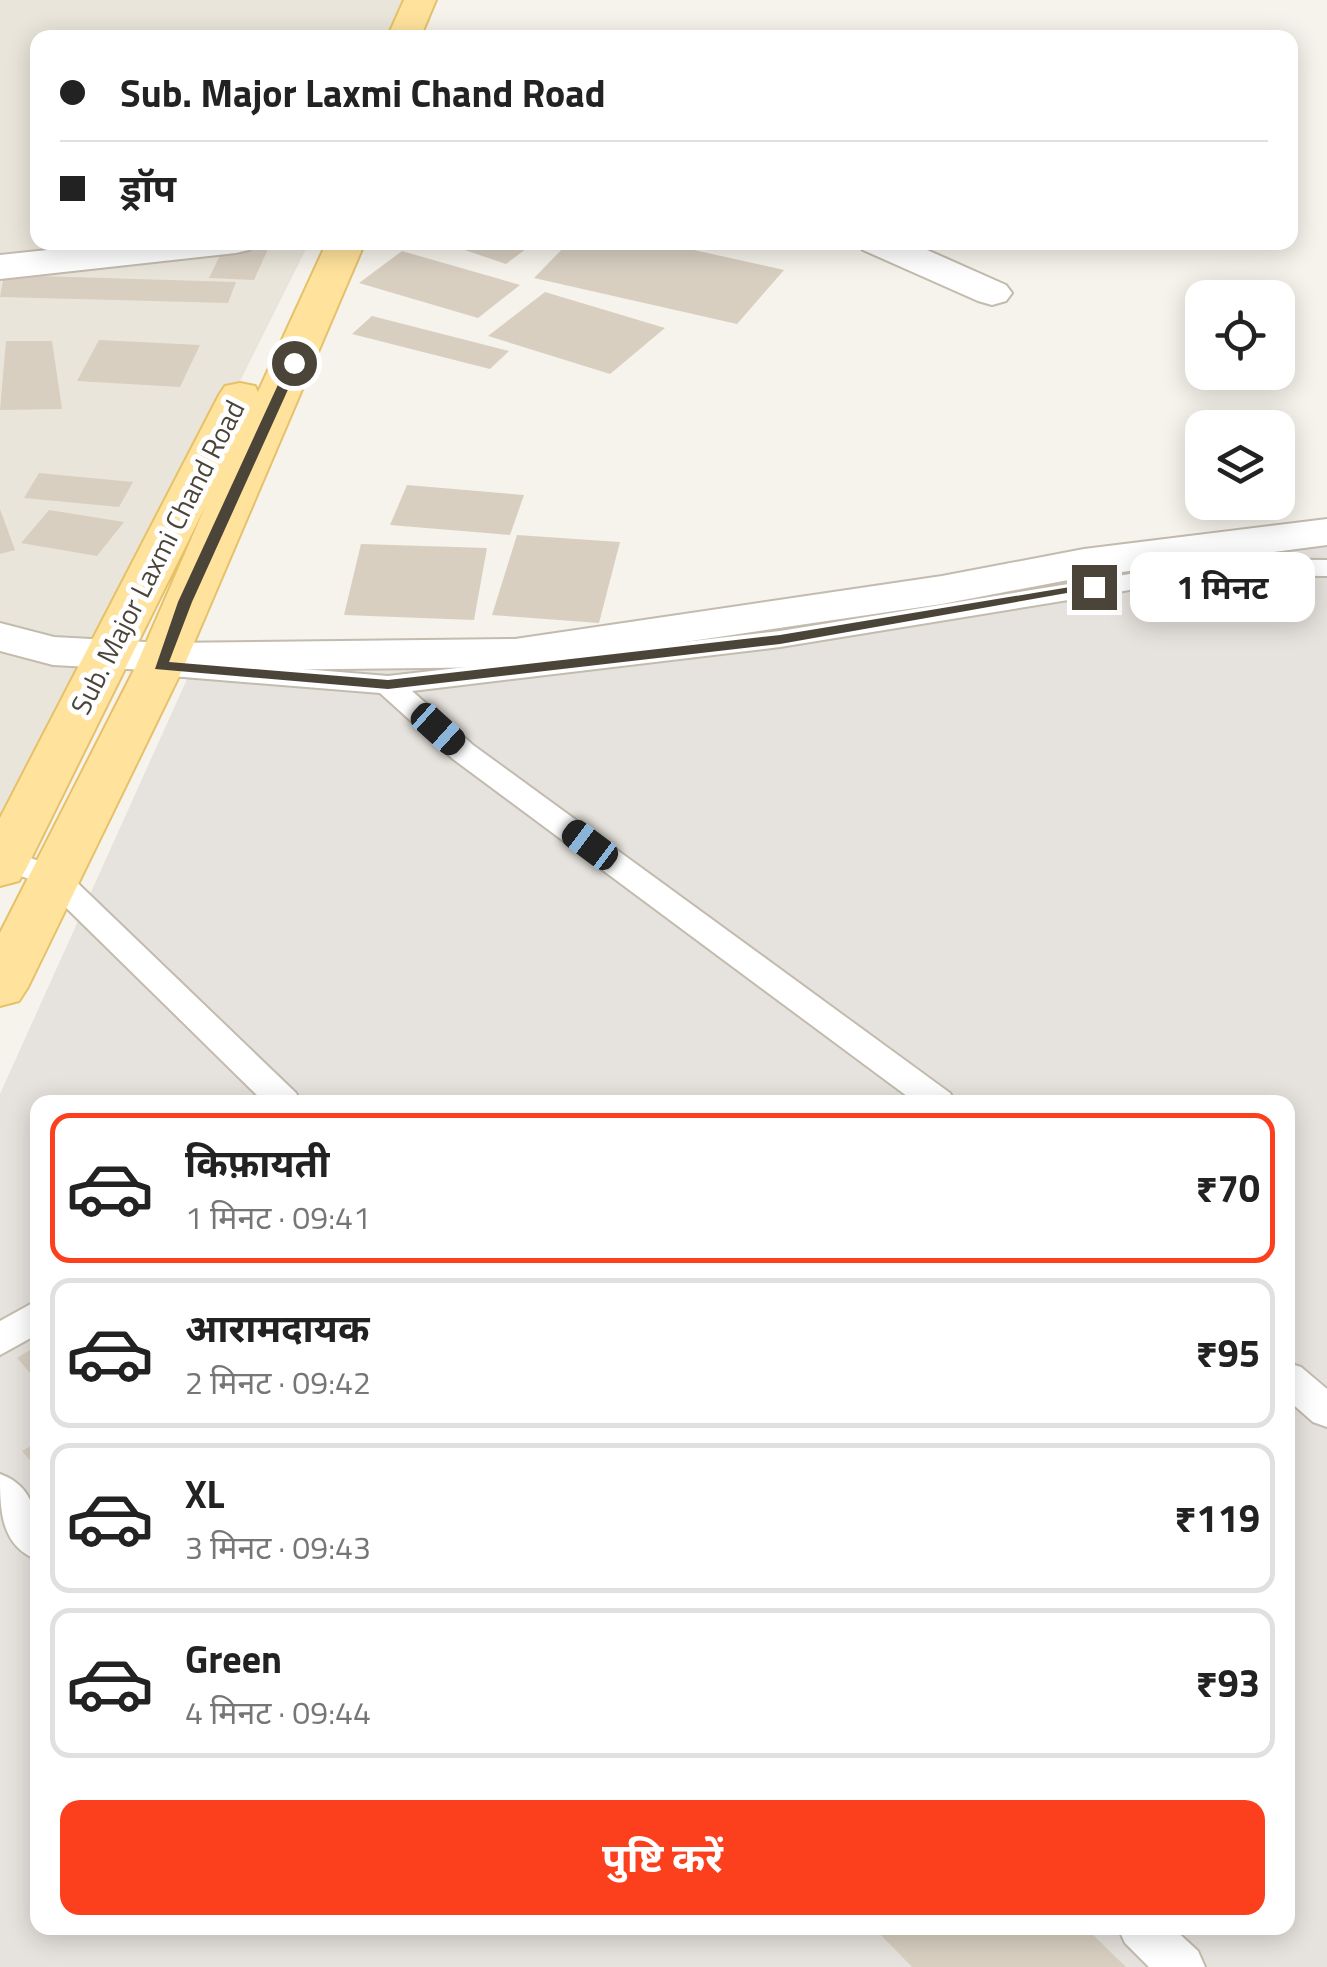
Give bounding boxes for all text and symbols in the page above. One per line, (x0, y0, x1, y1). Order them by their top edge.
text: Sub. Major Laxmi Chand Road (120, 64, 606, 122)
text: ड्रॉप (120, 159, 176, 217)
map controls (1185, 280, 1295, 520)
button: locate (1185, 280, 1295, 390)
route start (272, 341, 317, 386)
street label: Sub. Major Laxmi Chand Road (59, 392, 255, 722)
button: layers (1185, 410, 1295, 520)
callout: 1 मिनट (1129, 552, 1314, 622)
text: 1 मिनट (1176, 563, 1269, 611)
route end (1072, 565, 1117, 610)
car (406, 698, 470, 760)
car (557, 815, 623, 875)
text: किफ़ायती (185, 1134, 329, 1192)
icon: car (65, 1143, 155, 1233)
text: ₹70 (1196, 1159, 1260, 1217)
text: 1 मिनट · 09:41 (185, 1193, 371, 1241)
text: आरामदायक (185, 1299, 369, 1357)
icon: car (65, 1308, 155, 1398)
text: ₹95 (1196, 1324, 1260, 1382)
text: 2 मिनट · 09:42 (185, 1358, 371, 1406)
text: XL (185, 1465, 225, 1523)
icon: car (65, 1473, 155, 1563)
text: ₹119 (1174, 1489, 1260, 1547)
text: 3 मिनट · 09:43 (185, 1523, 371, 1571)
text: Green (185, 1630, 282, 1688)
icon: car (65, 1638, 155, 1728)
text: ₹93 (1196, 1654, 1260, 1712)
text: 4 मिनट · 09:44 (185, 1688, 371, 1736)
button: पुष्टि करें (60, 1800, 1265, 1915)

